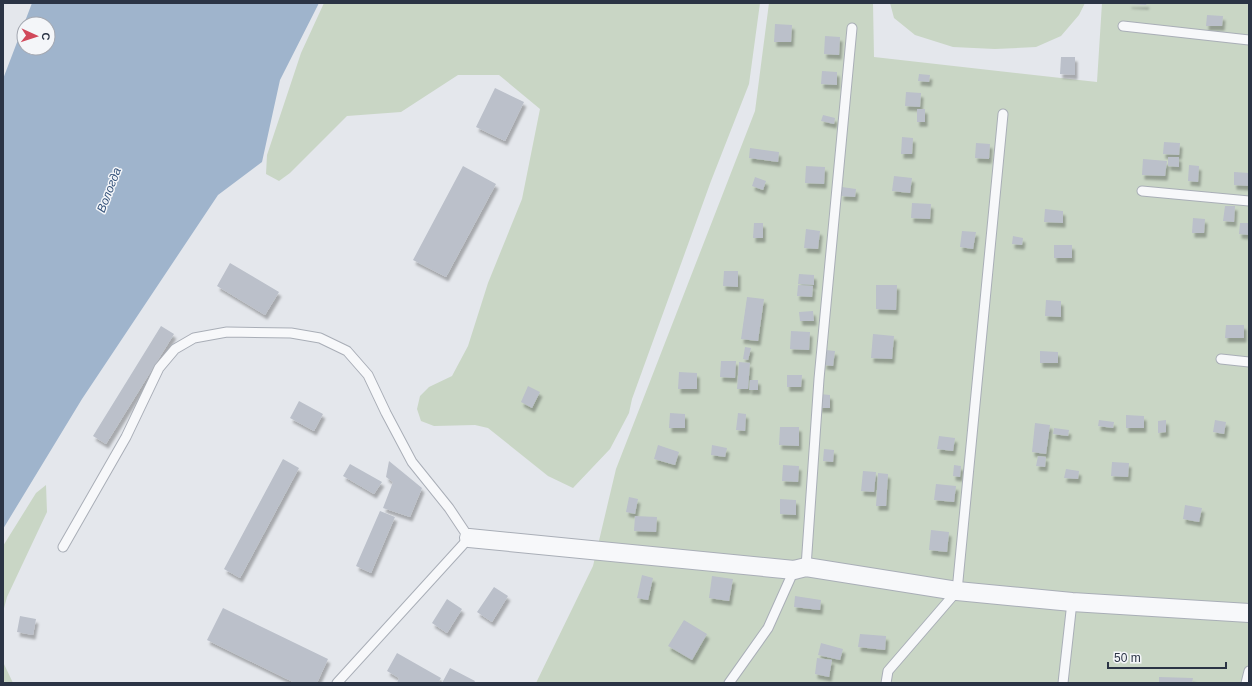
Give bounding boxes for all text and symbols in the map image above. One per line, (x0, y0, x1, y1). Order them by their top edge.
north arrow (16, 16, 56, 56)
text: С (40, 32, 52, 41)
water label: Вологда (94, 165, 124, 214)
scale bar (1108, 644, 1226, 670)
text: 50 m (1114, 651, 1141, 665)

